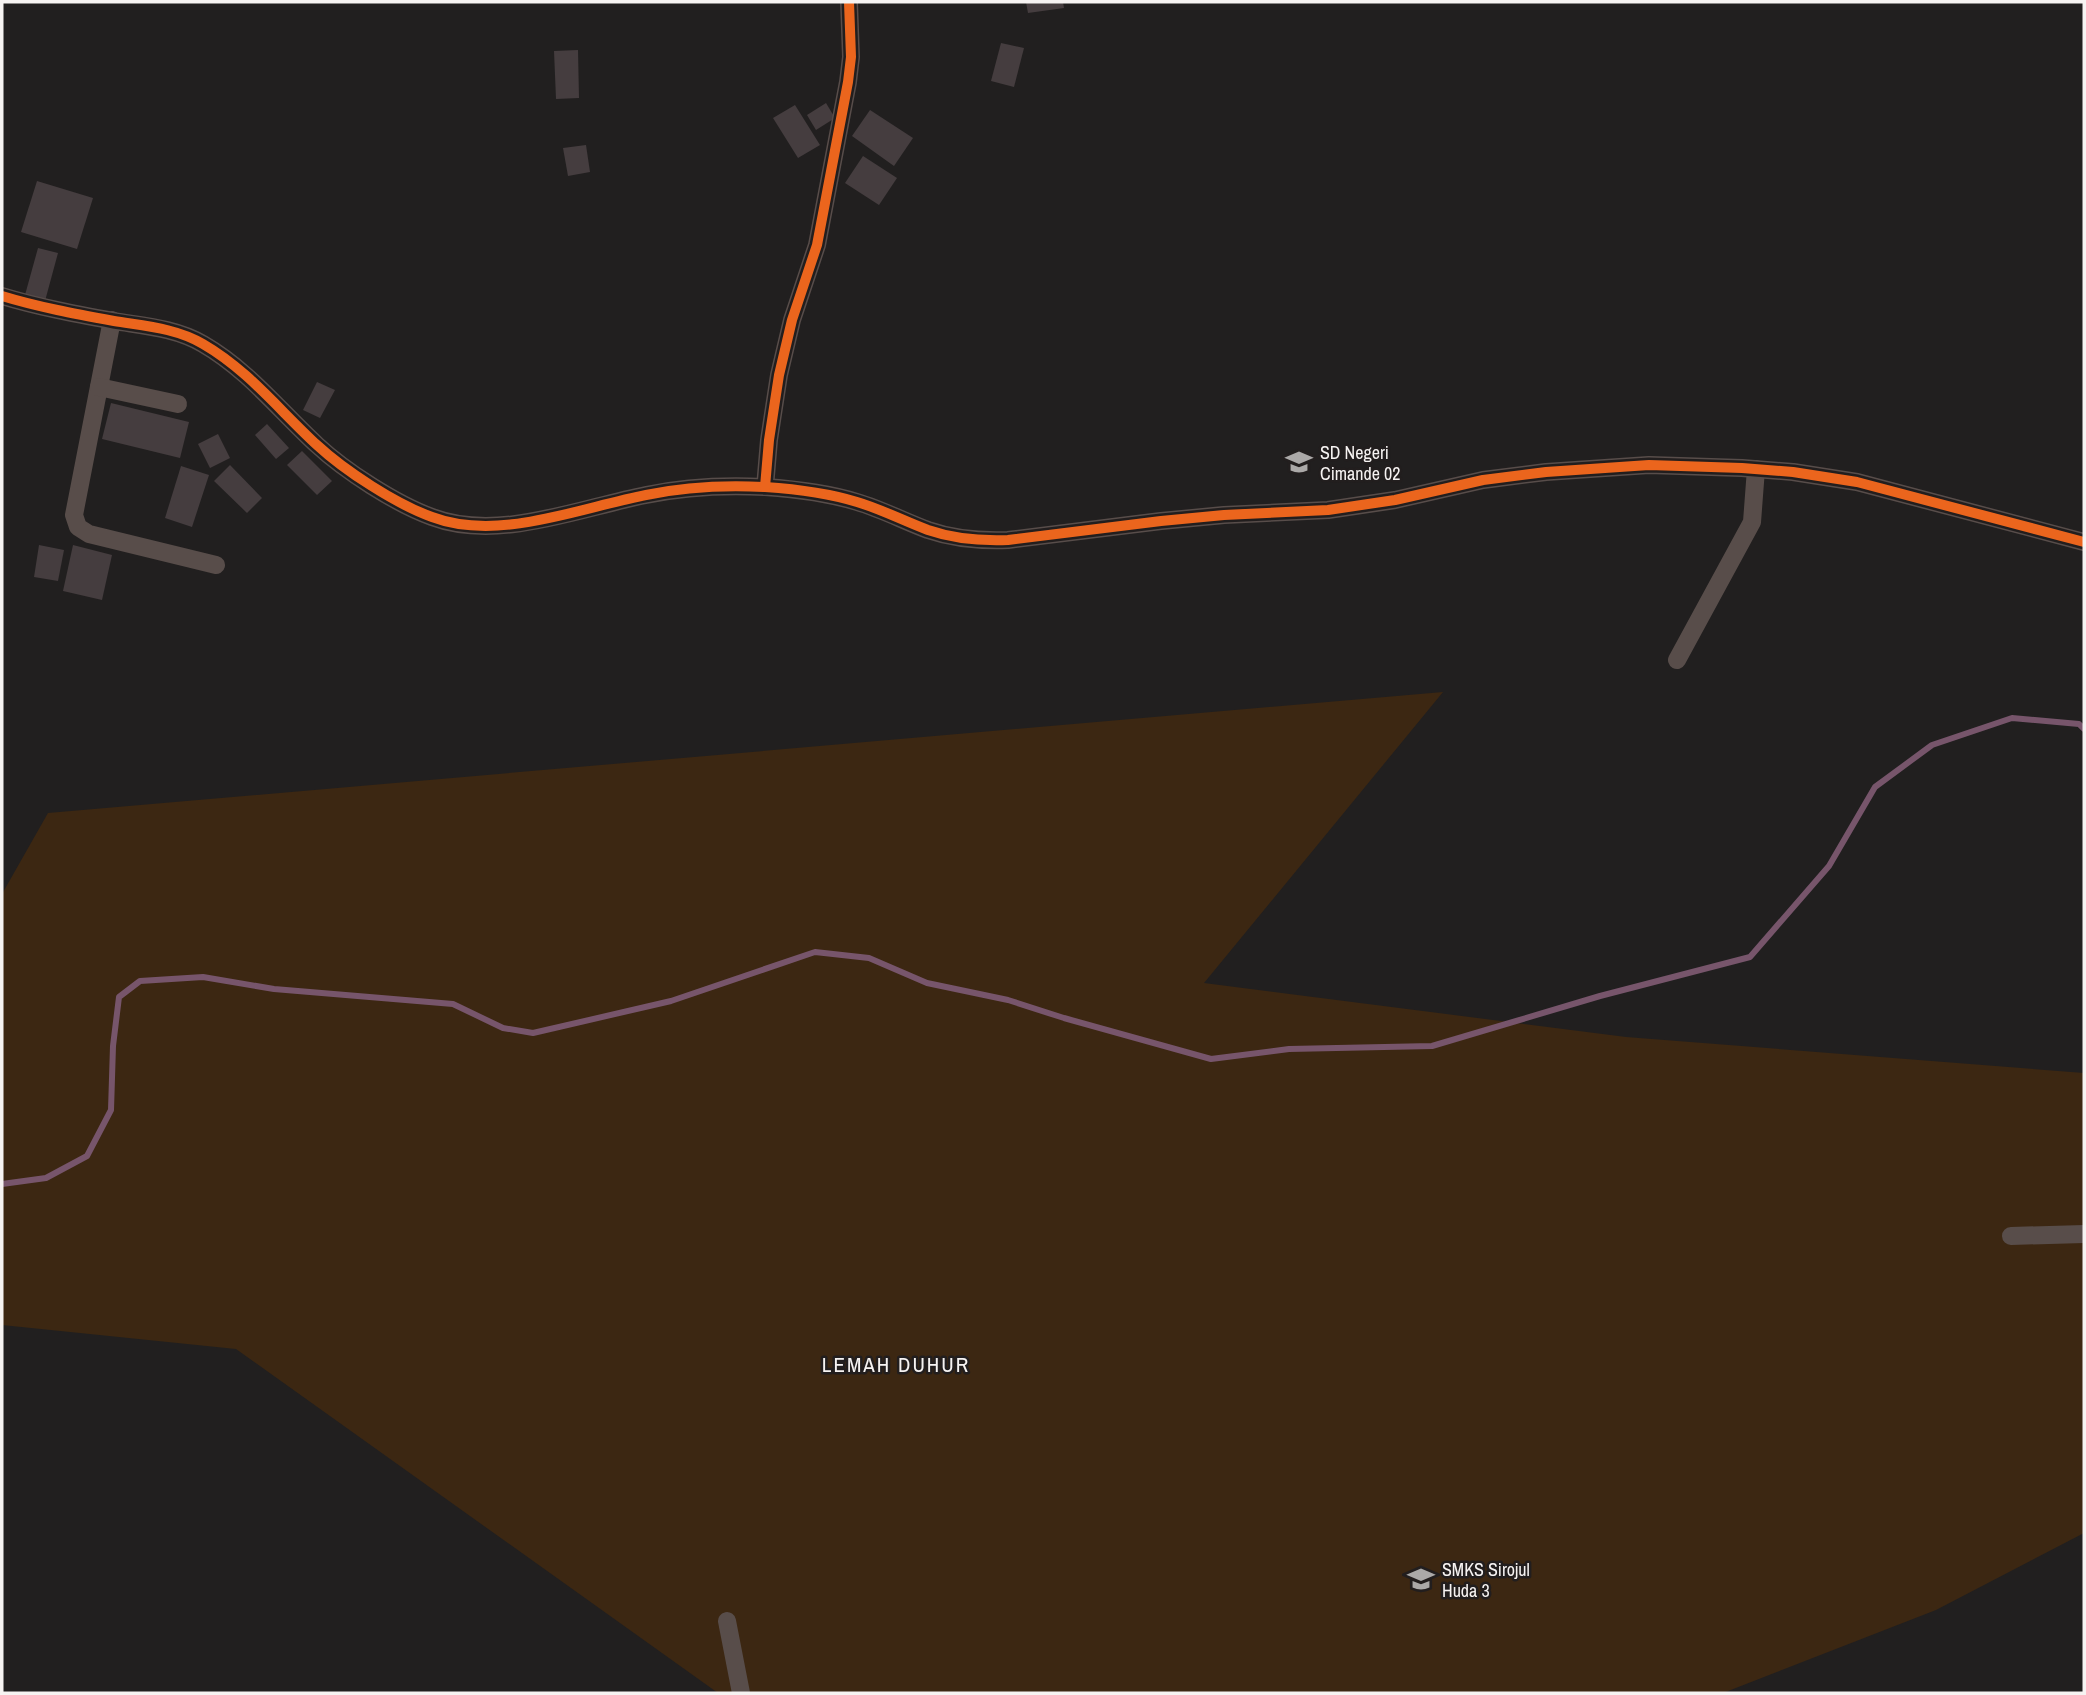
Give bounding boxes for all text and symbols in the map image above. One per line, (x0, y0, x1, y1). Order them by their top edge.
place label: SD Negeri Cimande 02 (1320, 440, 1400, 486)
school or university icon: SD Negeri Cimande 02 (1284, 447, 1314, 477)
district label: LEMAH DUHUR (822, 1350, 970, 1379)
place label: SMKS Sirojul Huda 3 (1442, 1557, 1530, 1603)
school or university icon: SMKS Sirojul Huda 3 (1406, 1564, 1436, 1594)

